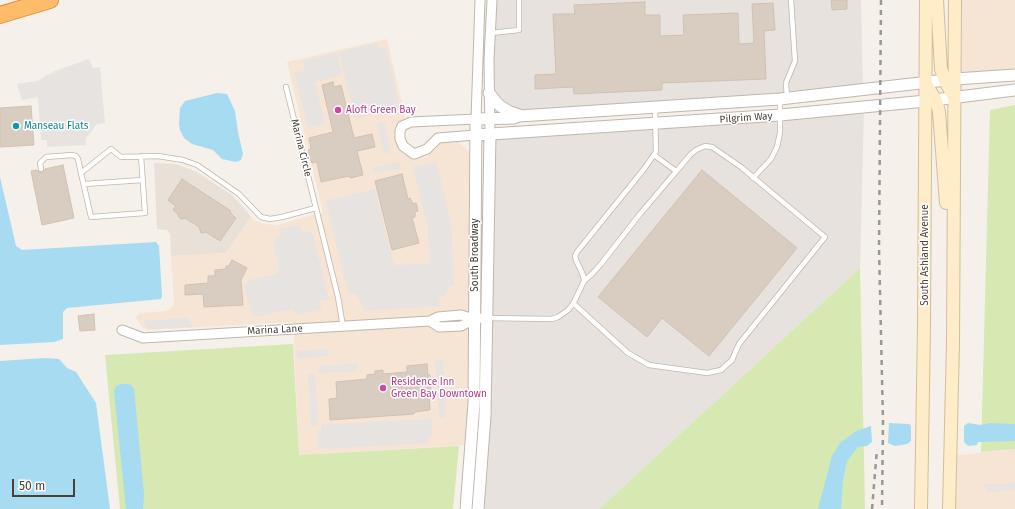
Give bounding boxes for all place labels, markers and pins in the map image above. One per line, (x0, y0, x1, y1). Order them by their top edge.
place label: Aloft Green Bay (346, 104, 416, 116)
marker: Aloft Green Bay (333, 105, 343, 115)
place label: Manseau Flats (24, 120, 88, 132)
marker: Manseau Flats (11, 121, 21, 131)
place label: Residence Inn Green Bay Downtown (391, 376, 487, 400)
marker: Residence Inn Green Bay Downtown (378, 383, 388, 393)

